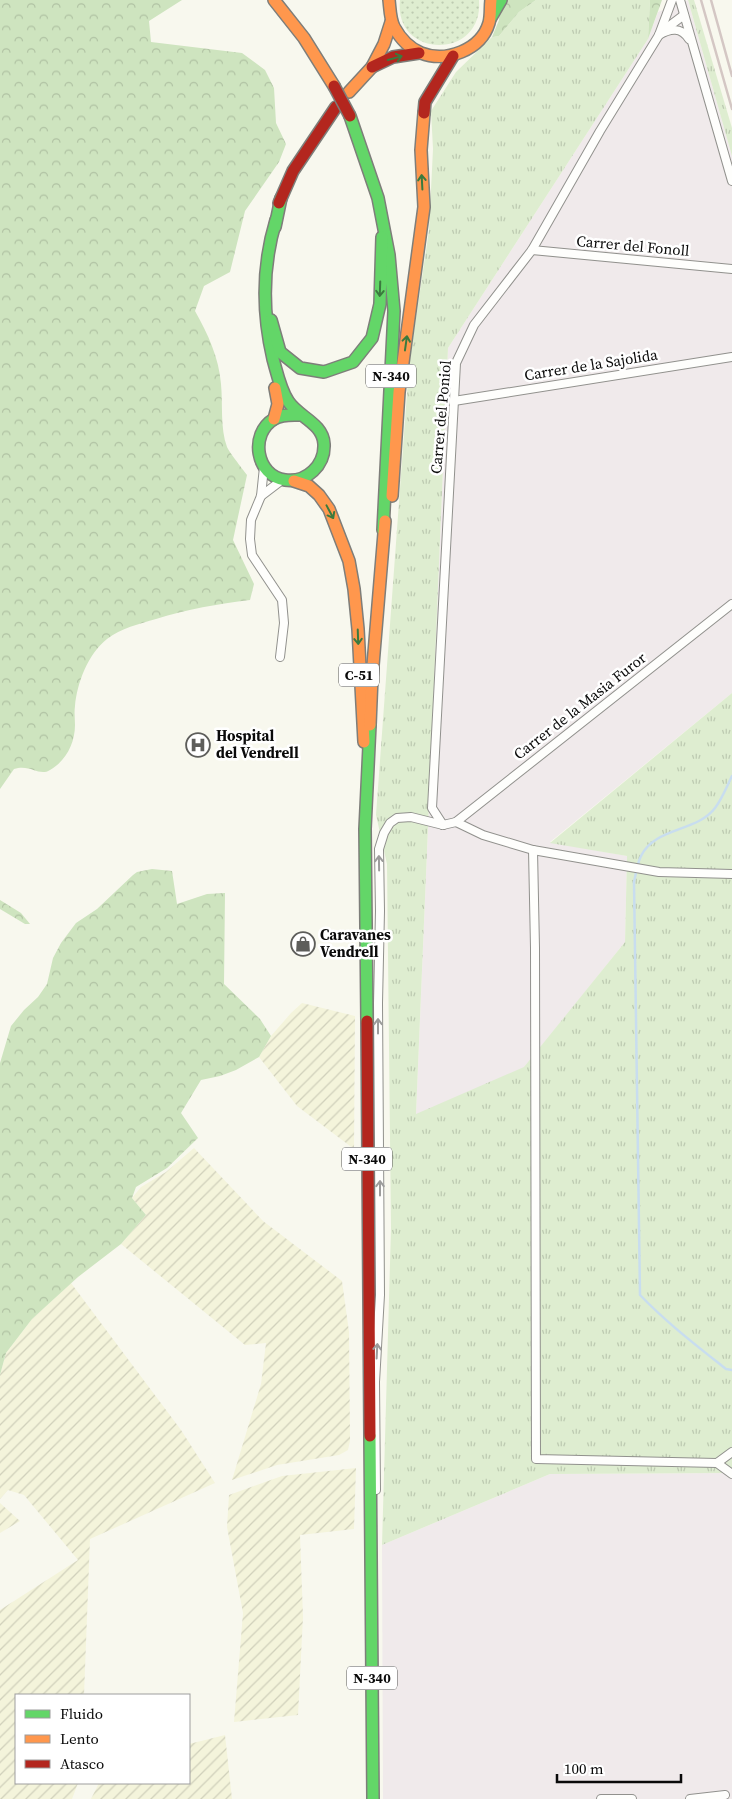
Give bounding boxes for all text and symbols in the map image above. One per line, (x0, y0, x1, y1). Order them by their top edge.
one-way arrow (386, 53, 402, 62)
one-way arrow (418, 174, 427, 190)
street label: Carrer del Fonoll (576, 230, 691, 261)
one-way arrow (376, 281, 385, 297)
one-way arrow (401, 336, 411, 352)
street label: Carrer de la Sajolida (523, 344, 659, 385)
street label: Carrer del Poniol (425, 359, 456, 475)
road number: N-340 (366, 364, 416, 388)
one-way arrow (325, 504, 335, 519)
one-way arrow (354, 629, 363, 645)
street label: Carrer de la Masia Furor (509, 647, 651, 764)
road number: C-51 (339, 664, 379, 686)
place label: Hospital del Vendrell (216, 725, 299, 763)
hospital icon: Hospital del Vendrell (185, 732, 211, 758)
one-way arrow (375, 856, 384, 872)
place label: Caravanes Vendrell (320, 924, 391, 962)
shop icon: Caravanes Vendrell (290, 931, 316, 957)
one-way arrow (373, 1018, 383, 1034)
road number: N-340 (342, 1148, 392, 1170)
one-way arrow (375, 1181, 385, 1197)
one-way arrow (373, 1343, 382, 1359)
road number: N-340 (347, 1666, 397, 1690)
legend (15, 1694, 190, 1784)
text: Fluido (60, 1703, 103, 1724)
text: Lento (60, 1728, 99, 1749)
scale bar (557, 1752, 681, 1784)
text: Atasco (60, 1753, 104, 1774)
text: 100 m (564, 1758, 604, 1779)

